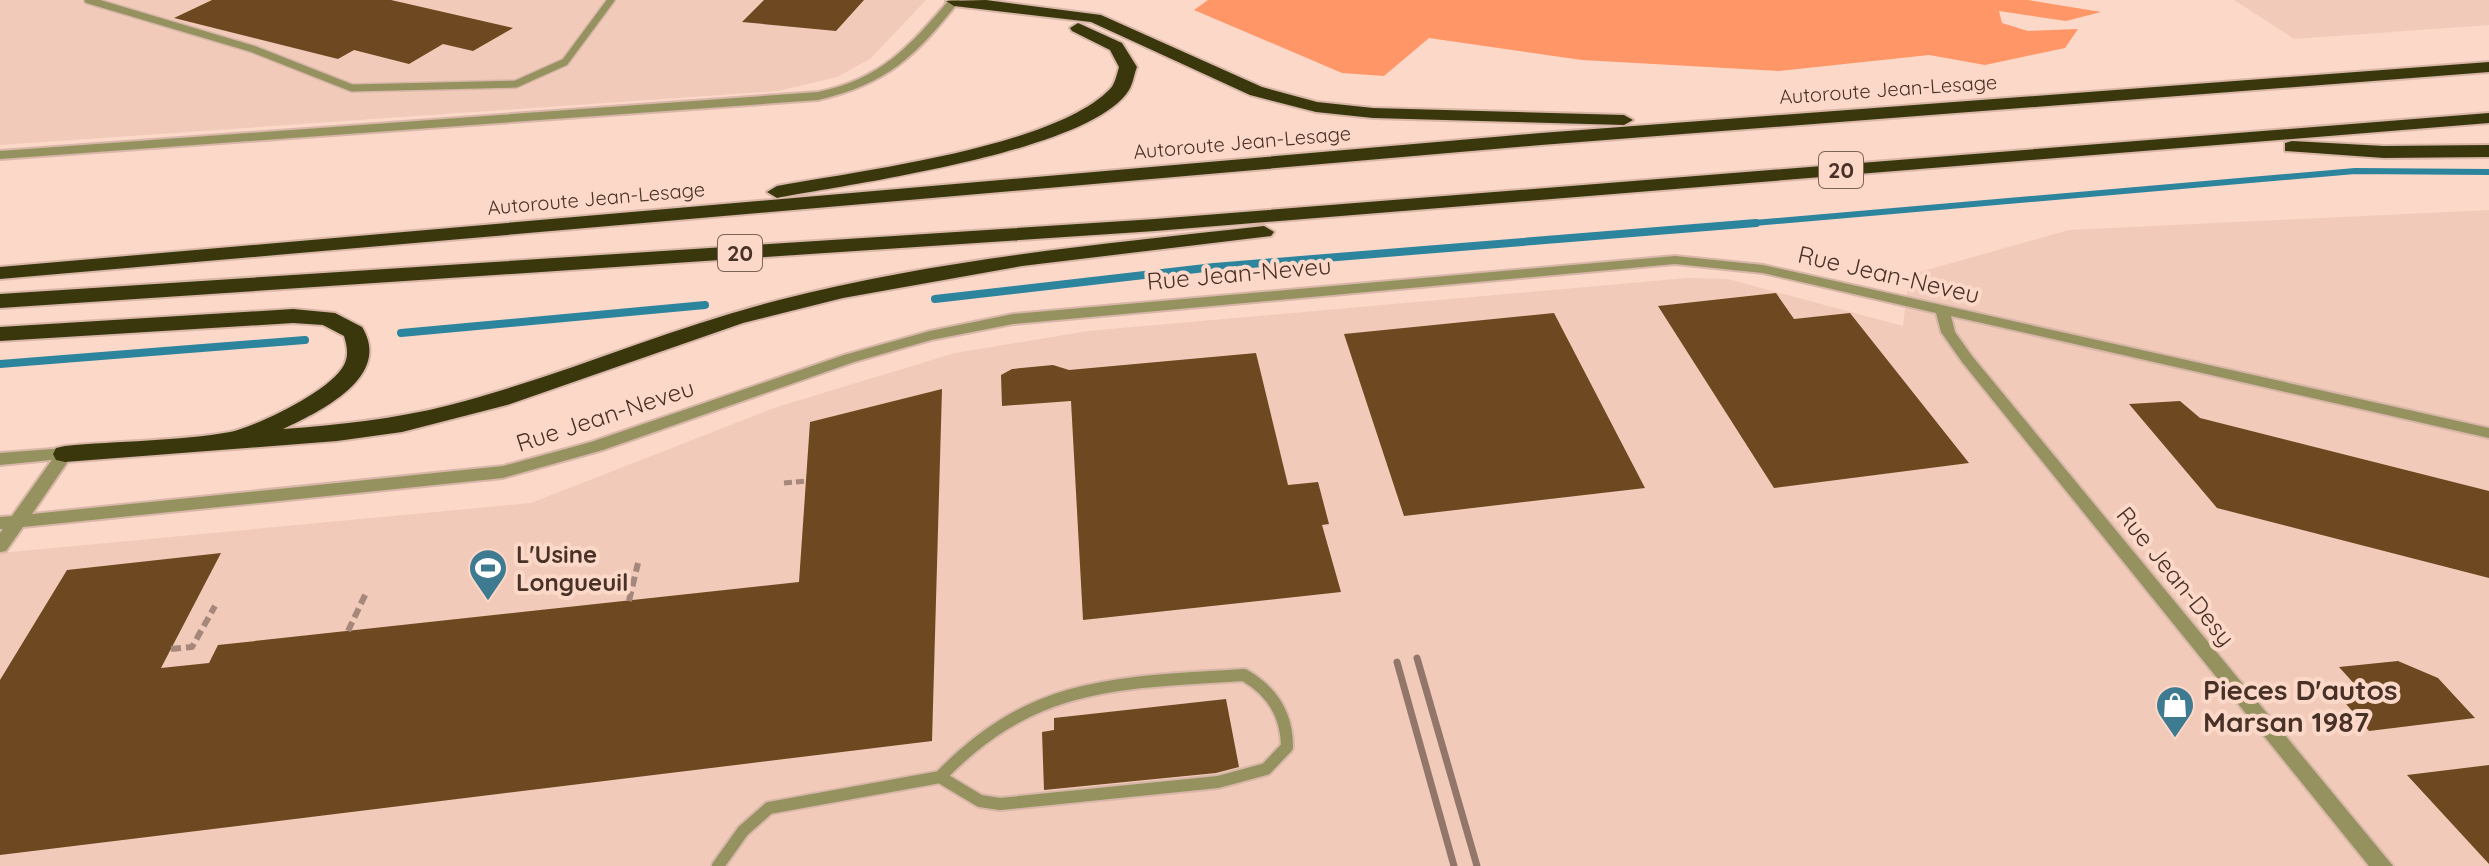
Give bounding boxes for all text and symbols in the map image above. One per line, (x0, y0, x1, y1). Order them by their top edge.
street label: Autoroute Jean-Lesage (1778, 69, 1998, 109)
street label: Autoroute Jean-Lesage (1132, 120, 1352, 164)
road number: 20 (1819, 152, 1863, 188)
street label: Autoroute Jean-Lesage (486, 176, 706, 220)
road number: 20 (718, 235, 762, 271)
street label: Rue Jean-Neveu (1795, 239, 1983, 309)
street label: Rue Jean-Neveu (1145, 250, 1333, 296)
street label: Rue Jean-Neveu (512, 372, 698, 458)
street label: Rue Jean-Desy (2111, 500, 2241, 652)
place label: L'Usine Longueuil (516, 539, 628, 597)
sports icon: L'Usine Longueuil (467, 547, 509, 602)
place label: Pieces D'autos Marsan 1987 (2203, 672, 2397, 739)
shop icon: Pieces D'autos Marsan 1987 (2154, 684, 2196, 739)

